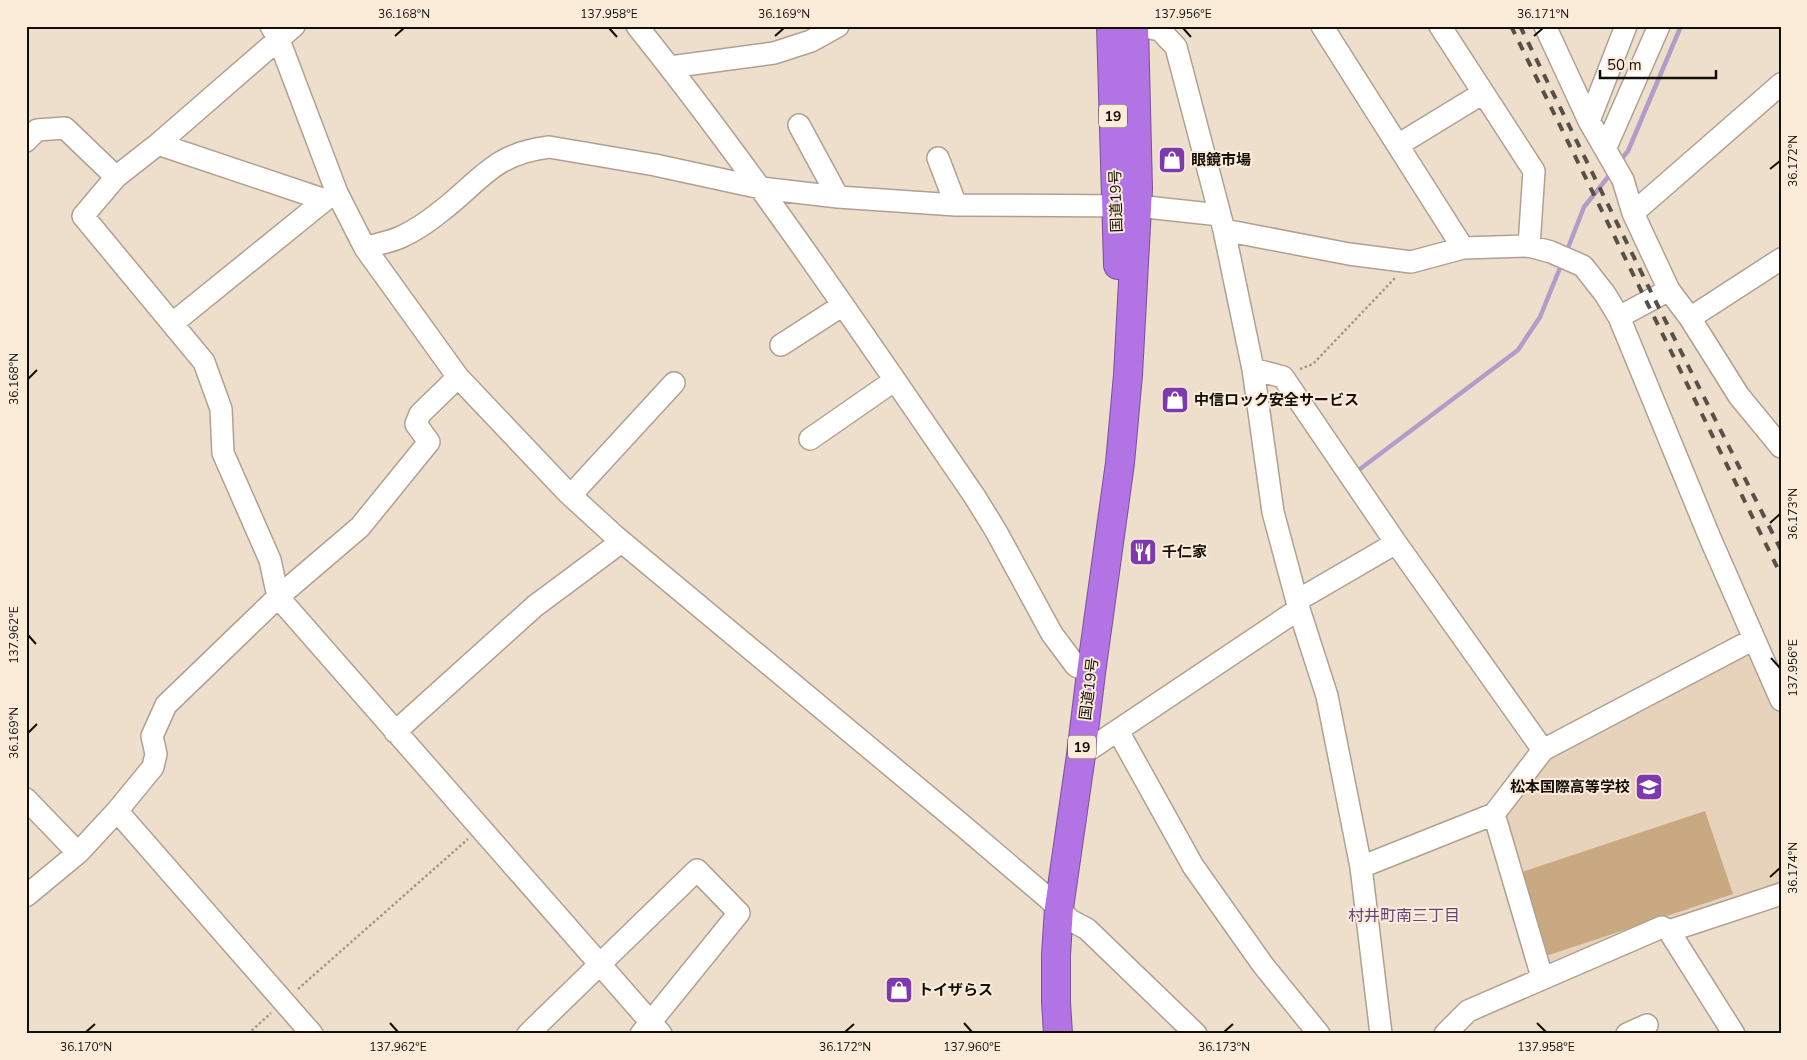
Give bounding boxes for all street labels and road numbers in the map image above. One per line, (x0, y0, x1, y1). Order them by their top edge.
road number: 19 (1099, 104, 1127, 128)
street label: 国道19号 (1105, 169, 1127, 233)
street label: 国道19号 (1075, 657, 1103, 721)
road number: 19 (1068, 736, 1096, 759)

